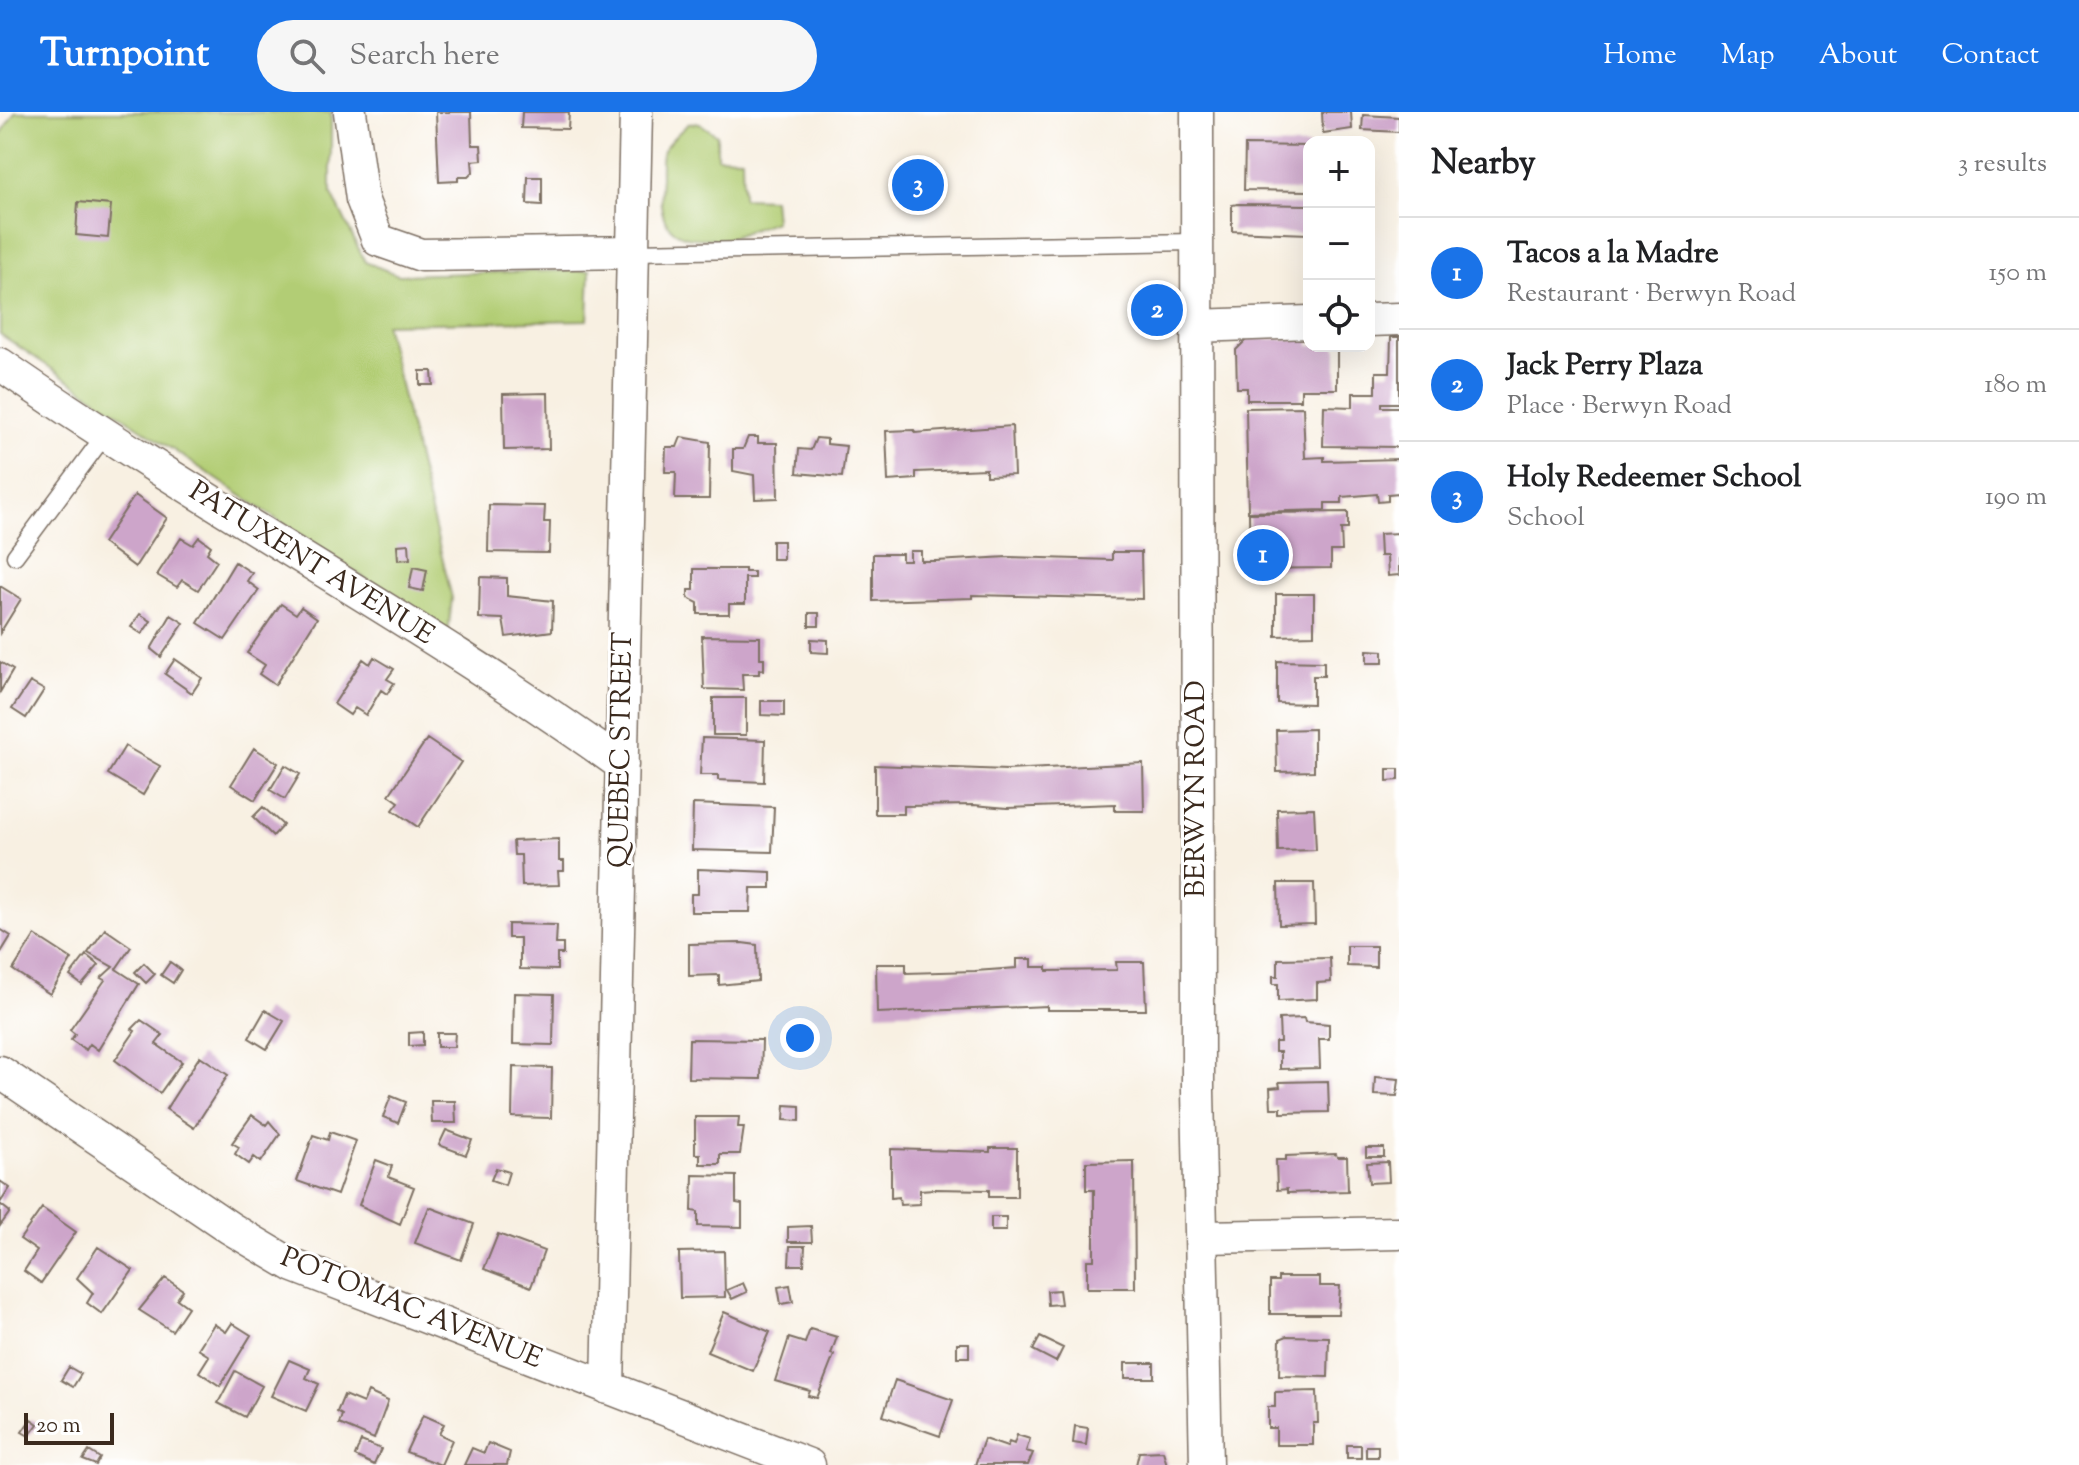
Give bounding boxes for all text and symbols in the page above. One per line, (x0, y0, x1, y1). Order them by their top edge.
search box (257, 20, 817, 92)
text: Turnpoint (40, 29, 209, 83)
icon: search (285, 34, 329, 78)
text: Search here (349, 35, 500, 78)
text: Home (1603, 36, 1677, 76)
text: Map (1721, 36, 1775, 76)
text: About (1819, 36, 1897, 76)
text: Contact (1941, 36, 2039, 76)
map controls (1303, 136, 1375, 352)
button: + (1303, 136, 1375, 208)
text: Nearby (1431, 140, 1536, 189)
text: 3 results (1958, 146, 2047, 183)
pin: 3 (892, 155, 944, 215)
button: − (1303, 208, 1375, 280)
text: Tacos a la Madre (1507, 233, 1719, 276)
text: 1 (1453, 255, 1461, 292)
text: 150 m (1988, 255, 2047, 292)
text: Restaurant · Berwyn Road (1507, 276, 1796, 313)
pin: 2 (1131, 280, 1183, 340)
button: locate (1303, 280, 1375, 352)
text: Jack Perry Plaza (1507, 345, 1703, 388)
text: 2 (1451, 367, 1463, 404)
text: 180 m (1984, 367, 2047, 404)
text: Place · Berwyn Road (1507, 388, 1732, 425)
text: Holy Redeemer School (1507, 457, 1801, 500)
street label: PATUXENT AVENUE (181, 472, 441, 656)
text: 3 (1452, 479, 1462, 516)
text: 190 m (1985, 479, 2047, 516)
text: School (1507, 500, 1585, 537)
pin: 1 (1237, 525, 1289, 585)
street label: QUEBEC STREET (600, 631, 644, 868)
street label: BERWYN ROAD (1177, 680, 1217, 898)
your location (780, 1018, 820, 1058)
street label: POTOMAC AVENUE (274, 1238, 548, 1380)
scale bar (24, 1409, 114, 1445)
text: 20 m (36, 1411, 81, 1443)

